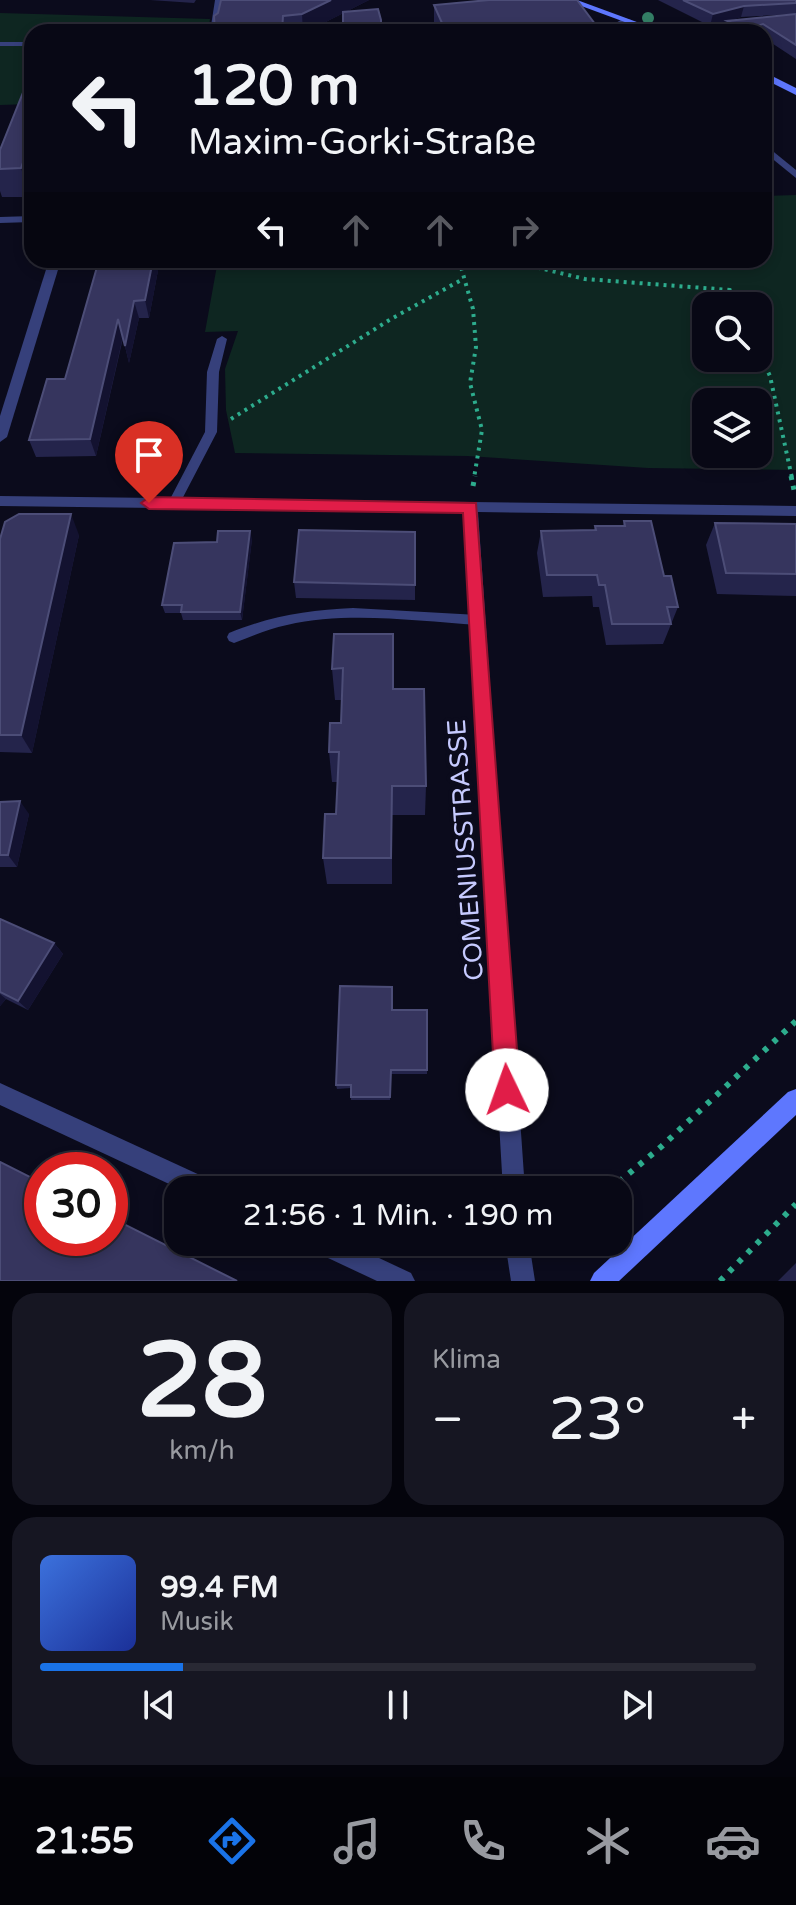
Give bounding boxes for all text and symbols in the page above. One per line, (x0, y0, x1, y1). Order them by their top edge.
text: 120 m (188, 53, 359, 120)
icon: left (56, 56, 160, 160)
text: Maxim-Gorki-Straße (188, 121, 536, 164)
icon: left (250, 208, 294, 252)
icon: ahead (334, 208, 378, 252)
icon: ahead (418, 208, 462, 252)
icon: right (502, 208, 546, 252)
map controls (692, 292, 772, 468)
button: search (692, 292, 772, 372)
button: layers (692, 388, 772, 468)
pin (115, 421, 183, 503)
icon: arrive (127, 433, 171, 477)
street label: COMENIUSSTRASSE (441, 718, 490, 982)
position arrow (465, 1048, 549, 1132)
speed limit sign: 30 (24, 1152, 128, 1256)
text: 21:56 · 1 Min. · 190 m (243, 1197, 553, 1234)
text: 28 (137, 1320, 267, 1445)
text: Klima (432, 1344, 501, 1375)
text: 23° (548, 1384, 646, 1456)
text: − (432, 1394, 463, 1447)
text: + (731, 1394, 756, 1447)
text: km/h (169, 1435, 235, 1466)
text: 99.4 FM (160, 1569, 279, 1606)
text: Musik (160, 1606, 234, 1637)
icon: previous (137, 1683, 181, 1727)
icon: pause (376, 1683, 420, 1727)
icon: next (615, 1683, 659, 1727)
icon: directions (204, 1813, 260, 1869)
icon: music (329, 1813, 385, 1869)
icon: phone (455, 1813, 511, 1869)
icon: climate (580, 1813, 636, 1869)
icon: car (705, 1813, 761, 1869)
text: 21:55 (35, 1820, 134, 1863)

